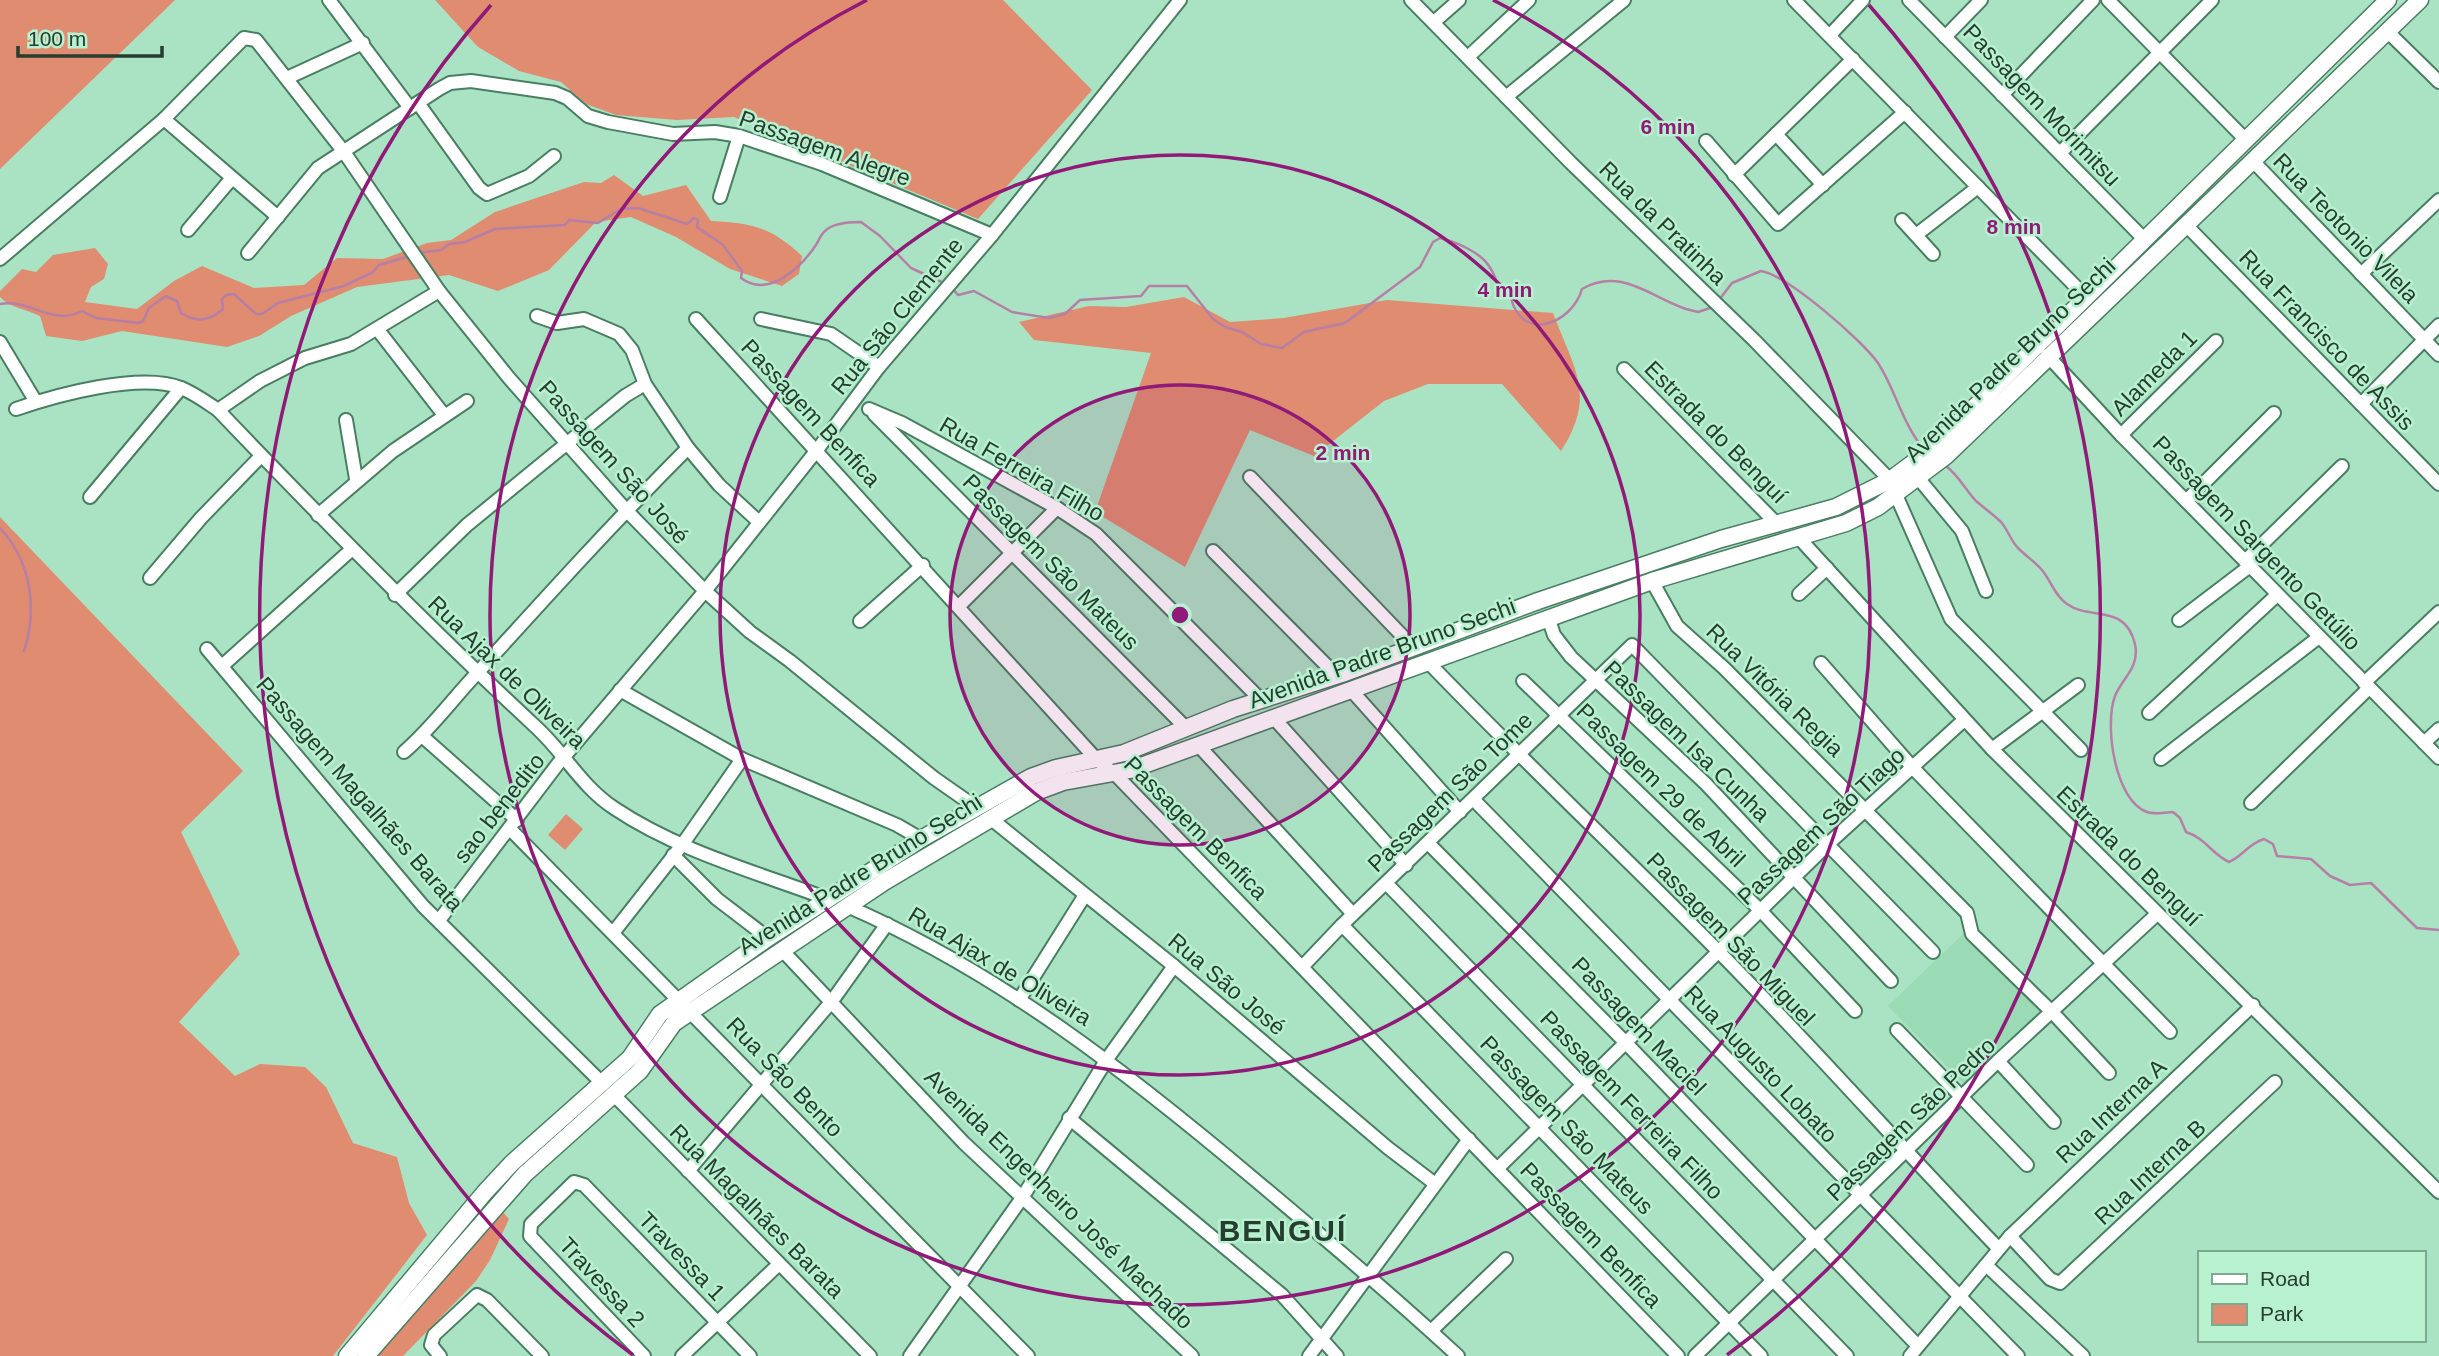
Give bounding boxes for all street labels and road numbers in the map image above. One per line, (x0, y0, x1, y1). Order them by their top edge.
street label: Passagem Morimitsu (1958, 19, 2126, 191)
street label: Passagem Alegre (736, 105, 914, 191)
street label: Rua Teotonio Vilela (2268, 148, 2424, 308)
street label: Rua da Pratinha (1594, 156, 1732, 290)
street label: Rua São Clemente (826, 232, 968, 400)
street label: Rua Francisco de Assis (2234, 245, 2420, 435)
street label: Avenida Padre Bruno Sechi (1899, 253, 2121, 467)
street label: Alameda 1 (2106, 325, 2202, 421)
street label: Passagem Benfica (736, 334, 886, 492)
street label: Estrada do Benguí (1639, 355, 1793, 509)
street label: Passagem São José (534, 375, 694, 549)
street label: Rua Ferreira Filho (935, 411, 1109, 527)
street label: Passagem Sargento Getúlio (2148, 431, 2366, 655)
street label: Passagem São Mateus (958, 469, 1144, 655)
street label: Rua Ajax de Oliveira (423, 590, 591, 754)
street label: Avenida Padre Bruno Sechi (1245, 593, 1519, 713)
street label: Rua Vitória Regia (1701, 618, 1849, 762)
street label: Passagem Isa Cunha (1599, 655, 1775, 827)
street label: Passagem Magalhães Barata (251, 672, 469, 917)
street label: Passagem 29 de Abril (1571, 698, 1751, 872)
street label: Passagem São Tome (1362, 707, 1538, 877)
street label: Passagem São Tiago (1732, 742, 1910, 910)
street label: sao benedito (448, 748, 550, 868)
street label: Passagem Benfica (1119, 751, 1273, 905)
street label: Estrada do Benguí (2051, 780, 2207, 932)
street label: Avenida Padre Bruno Sechi (733, 788, 987, 960)
street label: Passagem São Miguel (1642, 847, 1820, 1031)
street label: Rua Ajax de Oliveira (904, 901, 1096, 1031)
street label: Rua São José (1163, 928, 1291, 1040)
street label: Passagem Maciel (1567, 952, 1711, 1100)
street label: Rua Augusto Lobato (1679, 980, 1843, 1148)
street label: Passagem Ferreira Filho (1535, 1005, 1729, 1205)
street label: Rua São Bento (721, 1012, 849, 1142)
street label: Passagem São Mateus (1475, 1030, 1659, 1220)
street label: Passagem São Pedro (1821, 1032, 2001, 1206)
street label: Rua Interna A (2051, 1053, 2172, 1168)
street label: Avenida Engenheiro José Machado (920, 1064, 1198, 1334)
street label: Rua Interna B (2089, 1114, 2211, 1230)
street label: Rua Magalhães Barata (665, 1119, 850, 1304)
street label: Passagem Benfica (1515, 1157, 1667, 1313)
street label: Travessa 1 (633, 1206, 731, 1306)
street label: Travessa 2 (554, 1232, 650, 1332)

